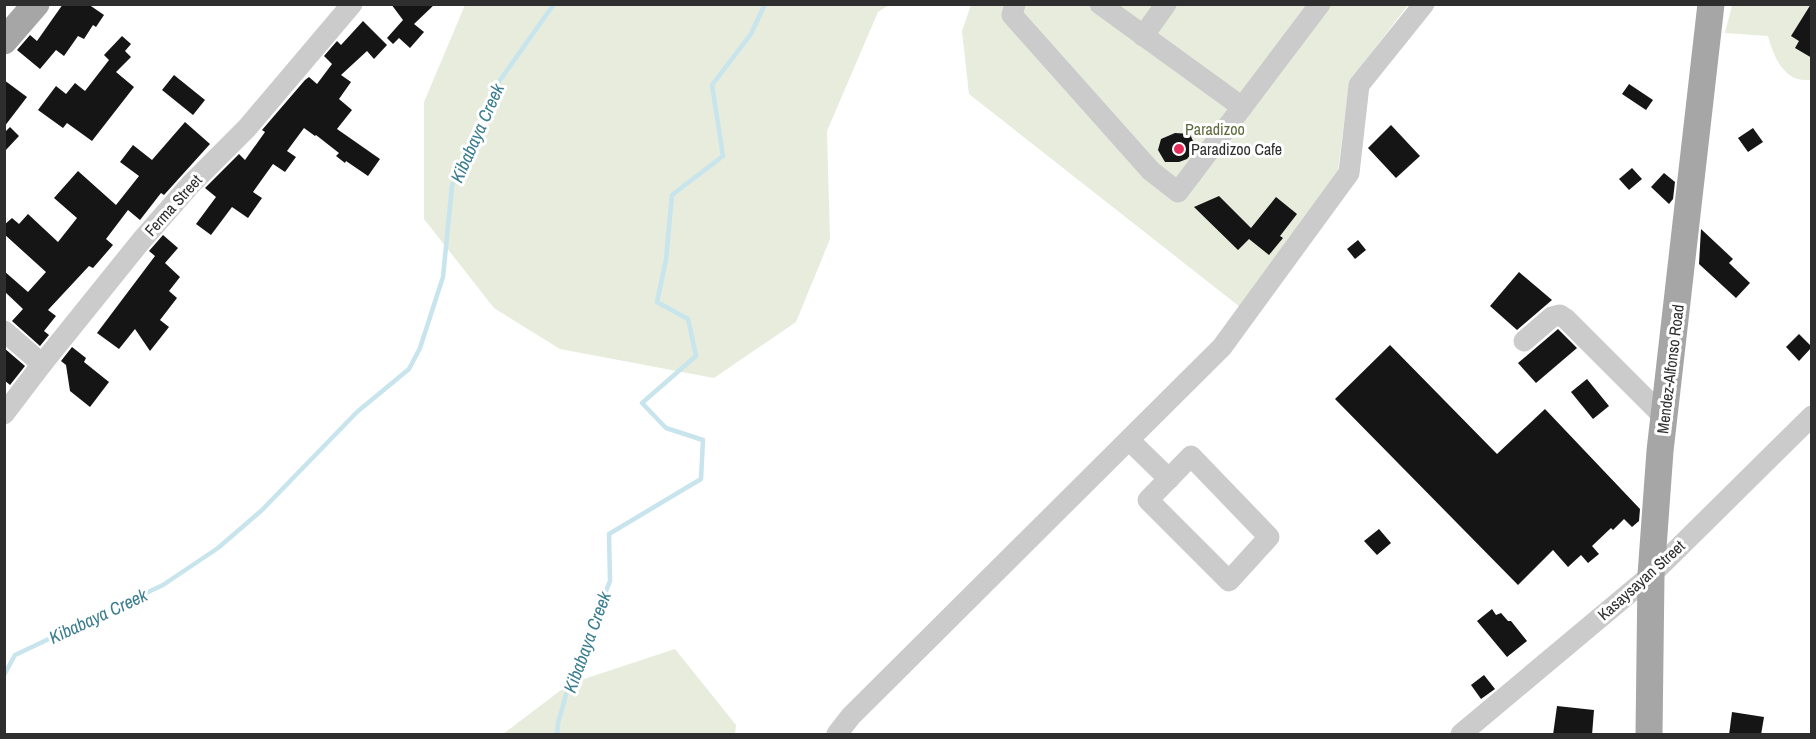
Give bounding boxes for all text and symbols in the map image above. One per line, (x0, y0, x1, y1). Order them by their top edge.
water label: Kibabaya Creek (444, 79, 510, 186)
park label: Paradizoo (1185, 118, 1245, 140)
place label: Paradizoo Cafe (1191, 138, 1282, 160)
marker: Paradizoo Cafe (1172, 142, 1186, 156)
street label: Ferma Street (139, 169, 207, 241)
street label: Mendez-Alfonso Road (1651, 303, 1689, 435)
street label: Kasaysayan Street (1593, 535, 1690, 625)
water label: Kibabaya Creek (45, 582, 152, 650)
water label: Kibabaya Creek (557, 587, 617, 696)

